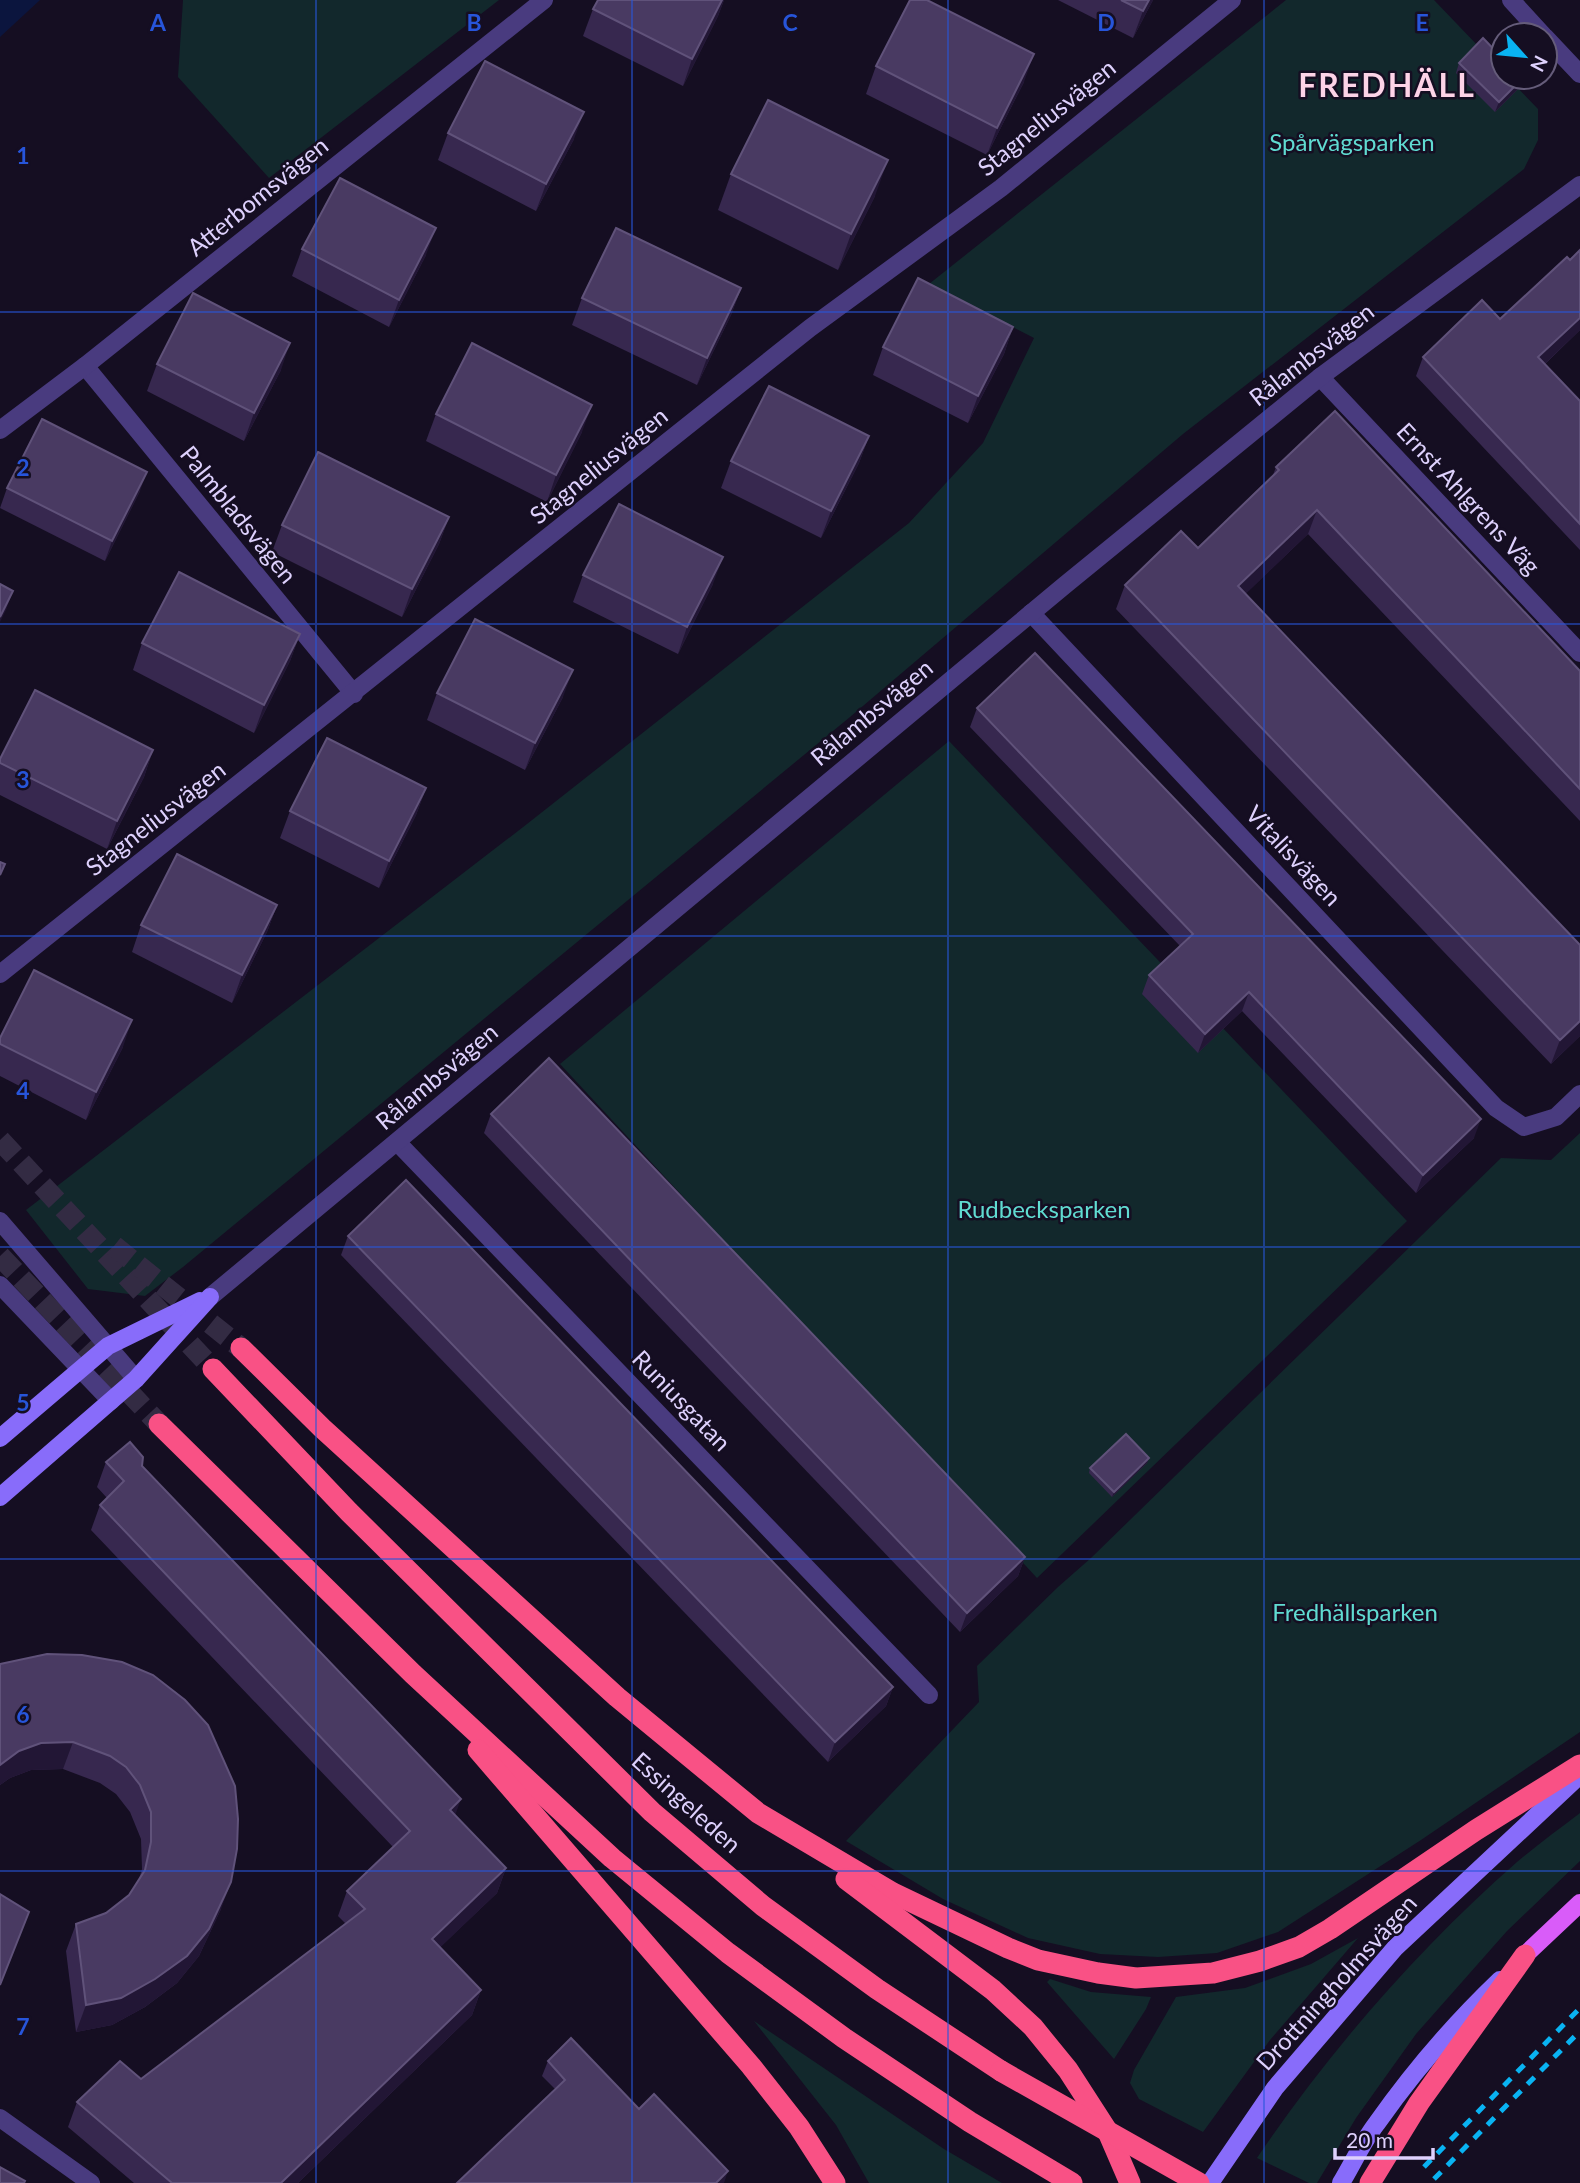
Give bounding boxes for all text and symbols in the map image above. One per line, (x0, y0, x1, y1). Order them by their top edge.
text: A (149, 8, 167, 36)
text: B (466, 8, 482, 36)
text: C (782, 8, 798, 36)
text: D (1097, 8, 1115, 36)
text: E (1415, 8, 1429, 36)
north arrow (1489, 21, 1559, 91)
street label: Stagneliusvägen (971, 52, 1121, 181)
text: N (1526, 52, 1553, 76)
district label: FREDHÄLL (1298, 65, 1476, 104)
park label: Spårvägsparken (1269, 127, 1435, 156)
street label: Atterbomsvägen (181, 130, 333, 261)
text: 1 (16, 141, 30, 169)
street label: Rålambsvägen (1243, 296, 1379, 411)
street label: Stagneliusvägen (523, 400, 673, 529)
street label: Ernst Ahlgrens Väg (1391, 416, 1547, 580)
street label: Palmbladsvägen (175, 439, 303, 589)
text: 2 (16, 453, 30, 481)
street label: Rålambsvägen (804, 652, 938, 771)
street label: Stagneliusvägen (80, 754, 231, 881)
text: 3 (16, 765, 30, 793)
street label: Vitalisvägen (1240, 799, 1348, 911)
street label: Rålambsvägen (369, 1016, 503, 1135)
text: 4 (16, 1076, 30, 1104)
park label: Rudbecksparken (957, 1194, 1131, 1223)
street label: Runiusgatan (627, 1344, 737, 1456)
text: 5 (16, 1388, 30, 1416)
park label: Fredhällsparken (1272, 1597, 1438, 1626)
text: 6 (16, 1700, 30, 1728)
street label: Essingeleden (627, 1745, 747, 1858)
street label: Drottningholmsvägen (1249, 1888, 1422, 2076)
text: 7 (16, 2012, 30, 2040)
scale bar (1335, 2116, 1433, 2160)
text: 20 m (1346, 2127, 1393, 2152)

